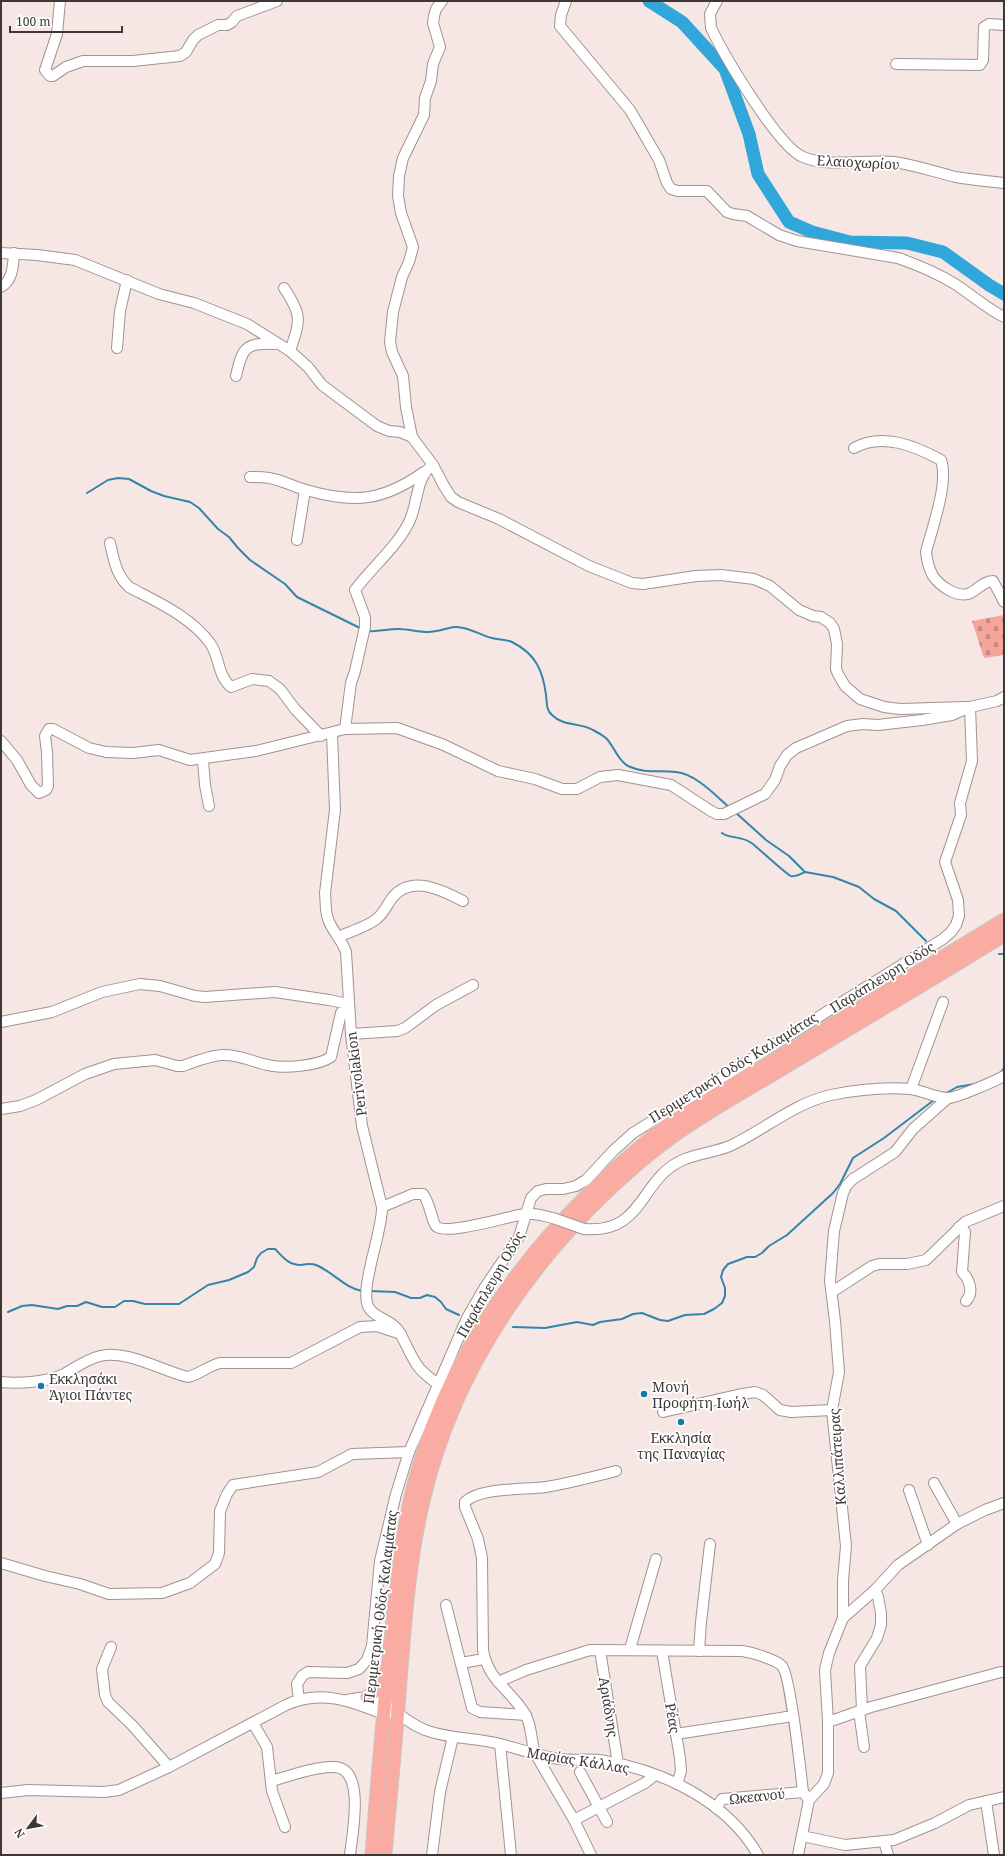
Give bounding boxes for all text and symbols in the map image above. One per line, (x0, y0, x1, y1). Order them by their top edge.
scale bar (10, 8, 122, 34)
text: 100 m (16, 13, 51, 30)
street label: Ελαιοχωρίου (816, 150, 900, 174)
street label: Παράπλευρη Οδός (826, 937, 938, 1017)
street label: Περιμετρική Οδός Καλαμάτας (645, 1007, 821, 1127)
street label: Perivolakion (341, 1031, 371, 1117)
street label: Παράπλευρη Οδός (452, 1227, 528, 1341)
place label: Εκκλησάκι Άγιοι Πάντες (49, 1369, 133, 1404)
place label: Μονή Προφήτη Ιωήλ (652, 1377, 750, 1412)
marker: Εκκλησάκι Άγιοι Πάντες (36, 1381, 46, 1391)
marker: Μονή Προφήτη Ιωήλ (639, 1389, 649, 1399)
street label: Καλλιπάτειρας (824, 1408, 850, 1506)
marker: Εκκλησία της Παναγίας (676, 1417, 686, 1427)
place label: Εκκλησία της Παναγίας (637, 1428, 726, 1463)
street label: Περιμετρική Οδός Καλαμάτας (359, 1509, 401, 1705)
street label: Αριάδνης (595, 1675, 623, 1739)
street label: Ρέας (661, 1701, 685, 1735)
street label: Μαρίας Κάλλας (525, 1743, 631, 1778)
street label: Ωκεανού (728, 1784, 786, 1808)
north arrow (8, 1808, 48, 1848)
text: N (10, 1826, 28, 1841)

